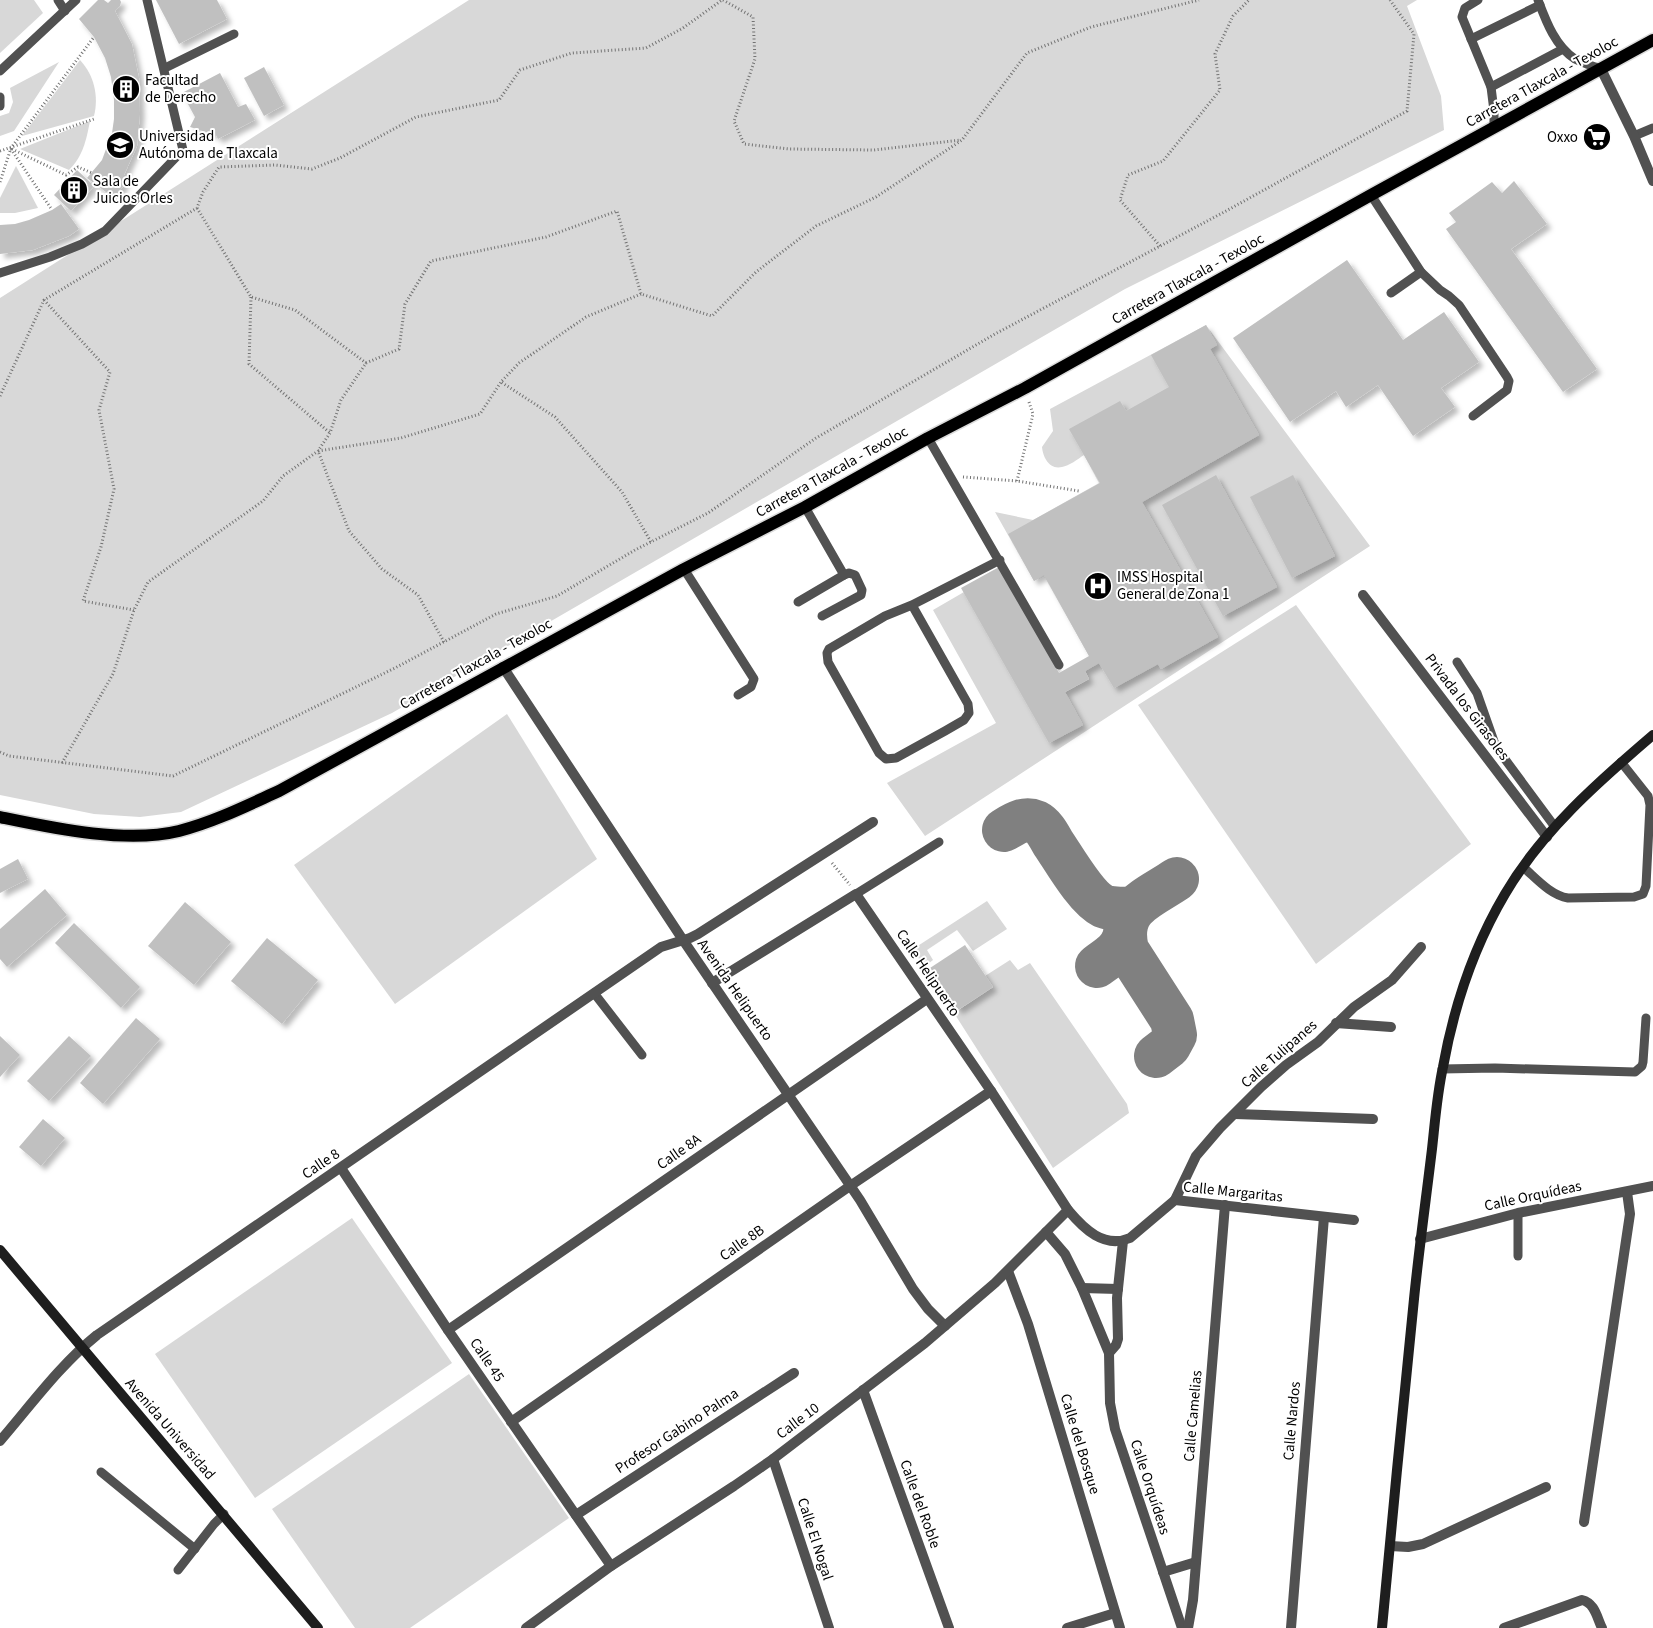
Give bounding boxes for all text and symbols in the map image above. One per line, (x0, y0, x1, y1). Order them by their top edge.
street label: Carretera Tlaxcala - Texoloc (1462, 31, 1622, 133)
place label: Facultad de Derecho (145, 70, 216, 108)
building icon: Facultad de Derecho (111, 74, 141, 104)
supermarket icon: Oxxo (1582, 122, 1612, 152)
place label: Universidad Autónoma de Tlaxcala (139, 126, 278, 164)
place label: Oxxo (1547, 127, 1578, 148)
school or university icon: Universidad Autónoma de Tlaxcala (105, 130, 135, 160)
place label: Sala de Juicios Orles (93, 171, 173, 209)
building icon: Sala de Juicios Orles (59, 175, 89, 205)
street label: Carretera Tlaxcala - Texoloc (1108, 228, 1268, 330)
street label: Carretera Tlaxcala - Texoloc (752, 421, 912, 523)
place label: IMSS Hospital General de Zona 1 (1117, 567, 1229, 605)
hospital icon: IMSS Hospital General de Zona 1 (1083, 571, 1113, 601)
street label: Carretera Tlaxcala - Texoloc (396, 613, 556, 715)
street label: Privada los Girasoles (1420, 649, 1514, 765)
street label: Calle Helipuerto (891, 925, 965, 1021)
street label: Avenida Helipuerto (692, 935, 778, 1045)
street label: Calle Tulipanes (1236, 1015, 1322, 1093)
street label: Calle 8A (653, 1129, 706, 1175)
street label: Calle 8 (298, 1144, 344, 1184)
street label: Calle Orquídeas (1482, 1175, 1584, 1217)
street label: Calle Margaritas (1182, 1176, 1284, 1208)
street label: Calle 8B (715, 1220, 769, 1266)
street label: Calle 45 (465, 1334, 509, 1386)
street label: Calle Camelias (1179, 1369, 1207, 1463)
street label: Avenida Universidad (120, 1374, 220, 1484)
street label: Calle Nardos (1278, 1381, 1306, 1461)
street label: Profesor Gabino Palma (611, 1383, 743, 1479)
street label: Calle del Bosque (1055, 1391, 1105, 1497)
street label: Calle 10 (772, 1398, 824, 1444)
street label: Calle Orquídeas (1125, 1437, 1175, 1537)
street label: Calle del Roble (894, 1457, 946, 1551)
street label: Calle El Nogal (792, 1495, 838, 1583)

